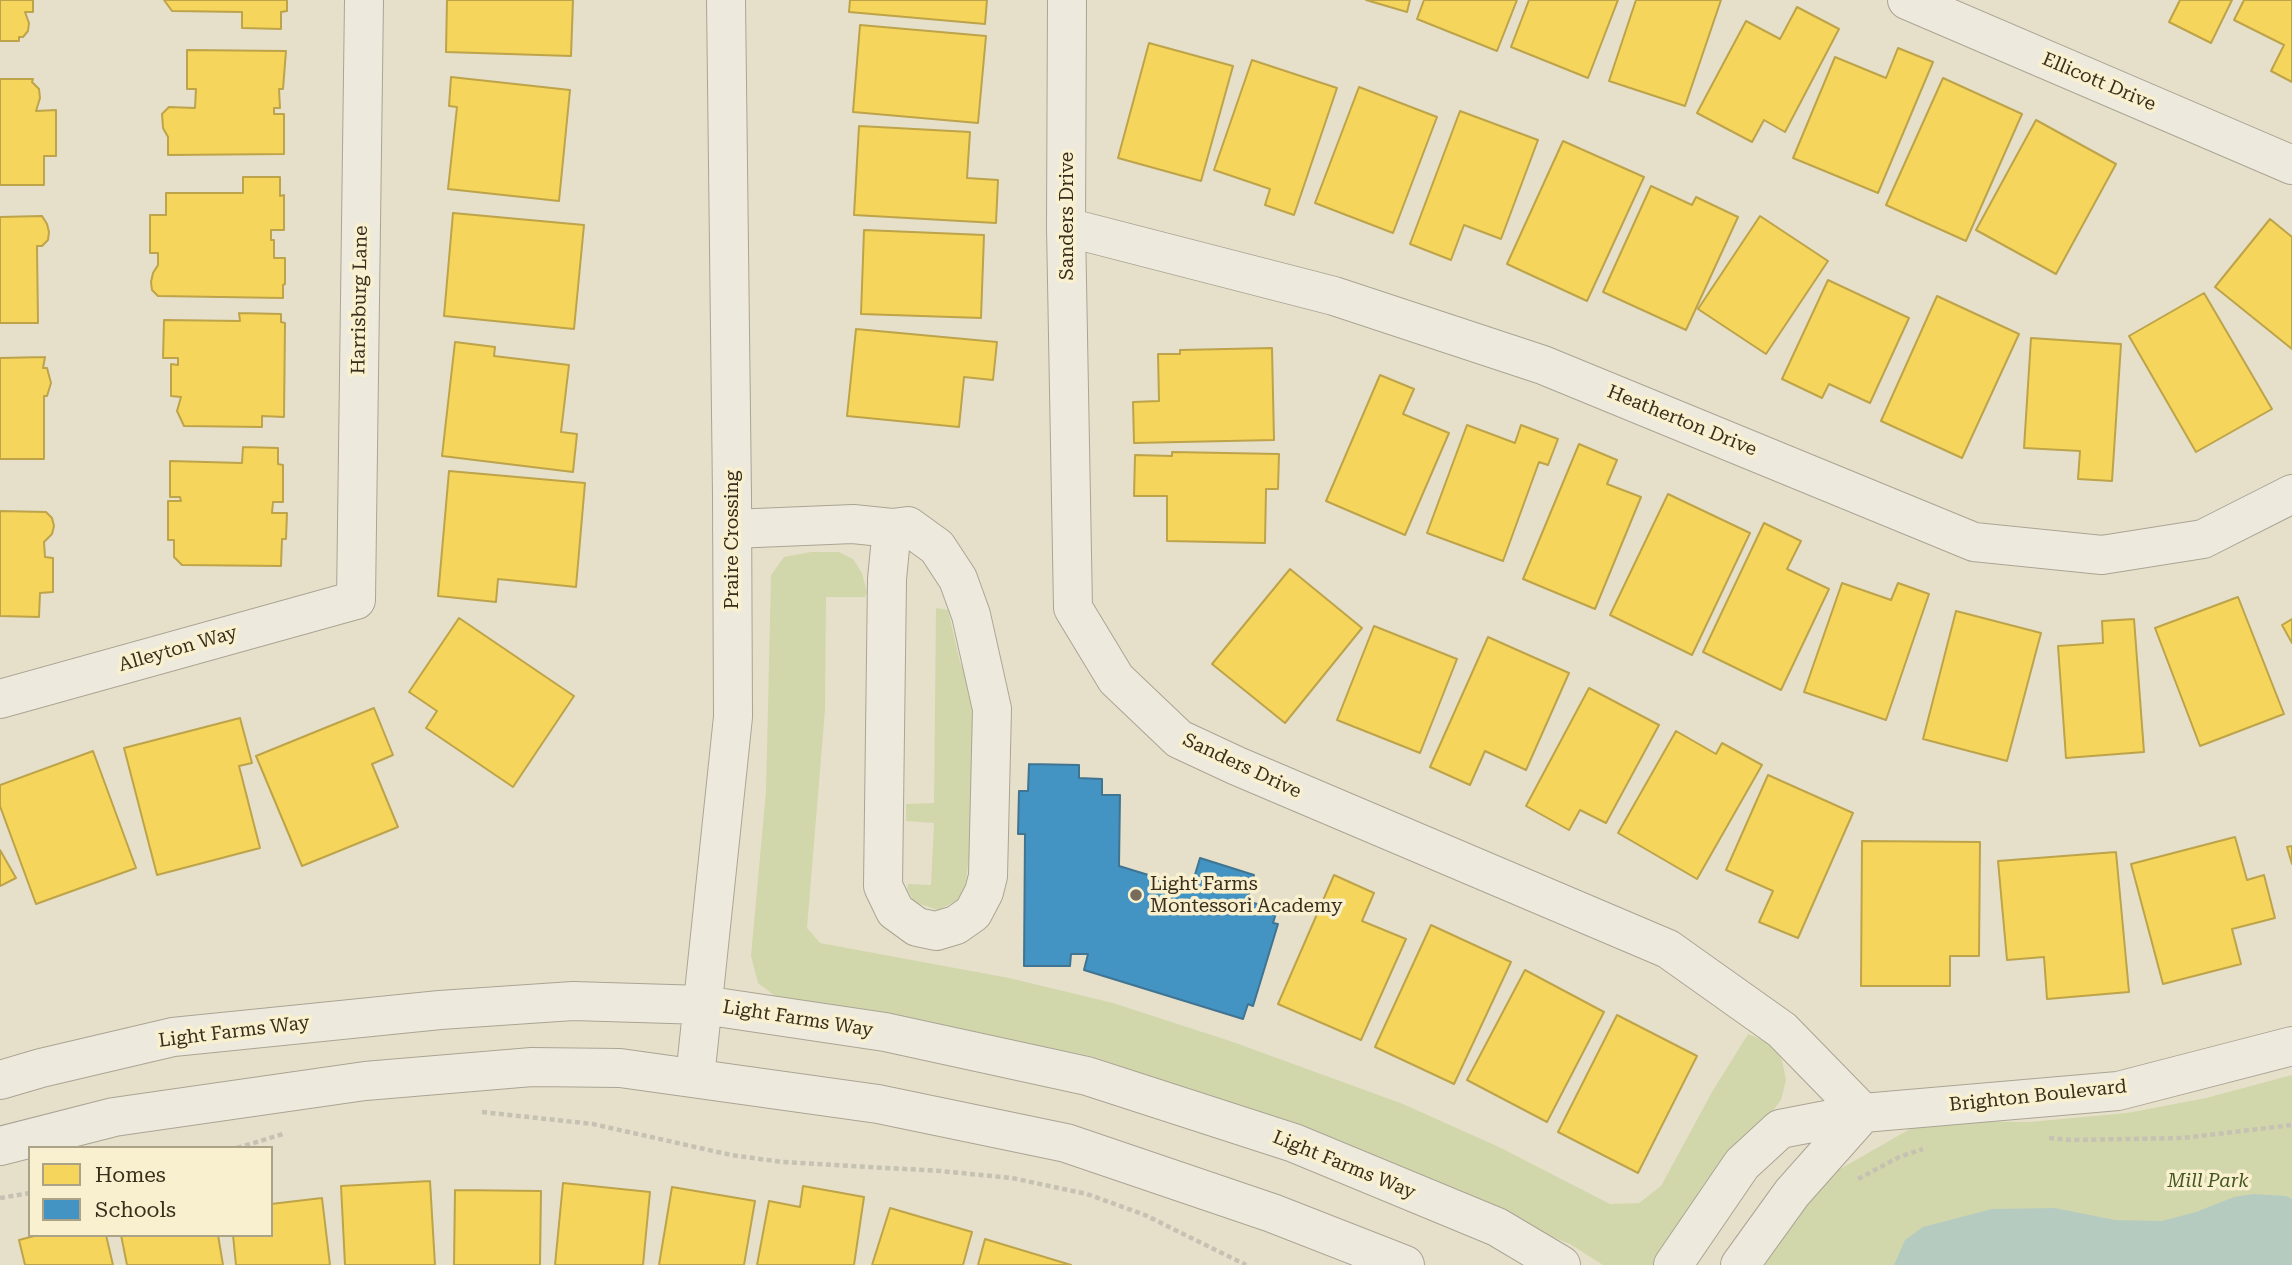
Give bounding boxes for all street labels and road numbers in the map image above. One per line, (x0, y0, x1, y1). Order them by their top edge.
street label: Ellicott Drive (2039, 48, 2159, 116)
street label: Sanders Drive (1056, 152, 1078, 280)
street label: Harrisburg Lane (347, 225, 373, 375)
street label: Heatherton Drive (1604, 381, 1760, 461)
street label: Praire Crossing (721, 470, 743, 610)
street label: Alleyton Way (116, 621, 240, 677)
street label: Sanders Drive (1179, 729, 1305, 803)
street label: Light Farms Way (721, 996, 875, 1042)
street label: Light Farms Way (157, 1011, 311, 1053)
street label: Brighton Boulevard (1948, 1075, 2128, 1117)
street label: Light Farms Way (1269, 1126, 1419, 1204)

